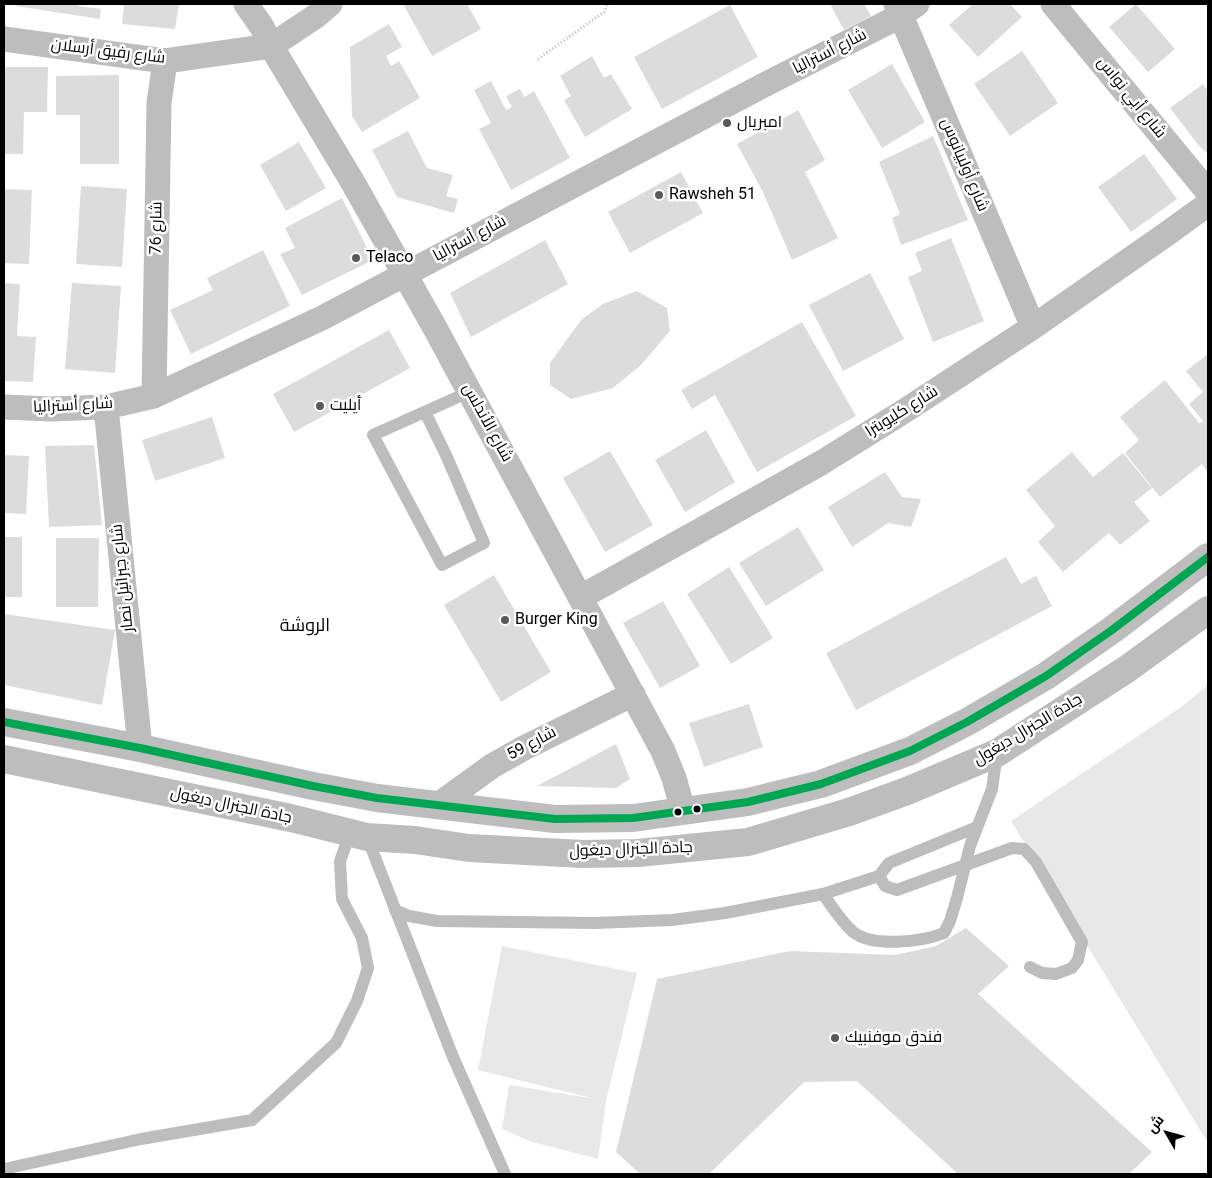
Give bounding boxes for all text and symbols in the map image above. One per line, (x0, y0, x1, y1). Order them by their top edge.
street label: شارع أستراليا (790, 25, 870, 79)
street label: شارع رفيق أرسلان (50, 35, 166, 69)
street label: شارع أبي نواس (1092, 54, 1170, 142)
place label: امبريال (737, 113, 782, 133)
street label: شارع أولبيانوس (936, 115, 992, 215)
marker: امبريال (721, 117, 733, 129)
place label: Rawsheh 51 (669, 185, 756, 205)
marker: Rawsheh 51 (653, 189, 665, 201)
street label: شارع 76 (147, 201, 167, 255)
street label: شارع أستراليا (430, 212, 510, 266)
place label: Telaco (366, 248, 413, 268)
marker: Telaco (350, 252, 362, 264)
street label: شارع الأندلس (458, 380, 516, 466)
street label: شارع كليوبترا (862, 382, 942, 442)
street label: شارع أستراليا (32, 394, 114, 418)
place label: أيليت (330, 396, 361, 416)
marker: أيليت (314, 400, 326, 412)
street label: شارع جبرائيل نصار (108, 523, 138, 633)
place label: Burger King (515, 610, 598, 630)
marker: Burger King (499, 614, 511, 626)
district label: الروشة (280, 615, 330, 637)
street label: جادة الجنرال ديغول (970, 690, 1086, 770)
street label: شارع 59 (504, 723, 560, 765)
street label: جادة الجنرال ديغول (169, 784, 293, 828)
unlabelled marker (692, 804, 702, 814)
unlabelled marker (673, 807, 683, 817)
street label: جادة الجنرال ديغول (569, 838, 693, 862)
place label: فندق موفنبيك (845, 1028, 942, 1048)
marker: فندق موفنبيك (829, 1032, 841, 1044)
north arrow (1142, 1108, 1192, 1158)
text: ش (1143, 1112, 1167, 1136)

